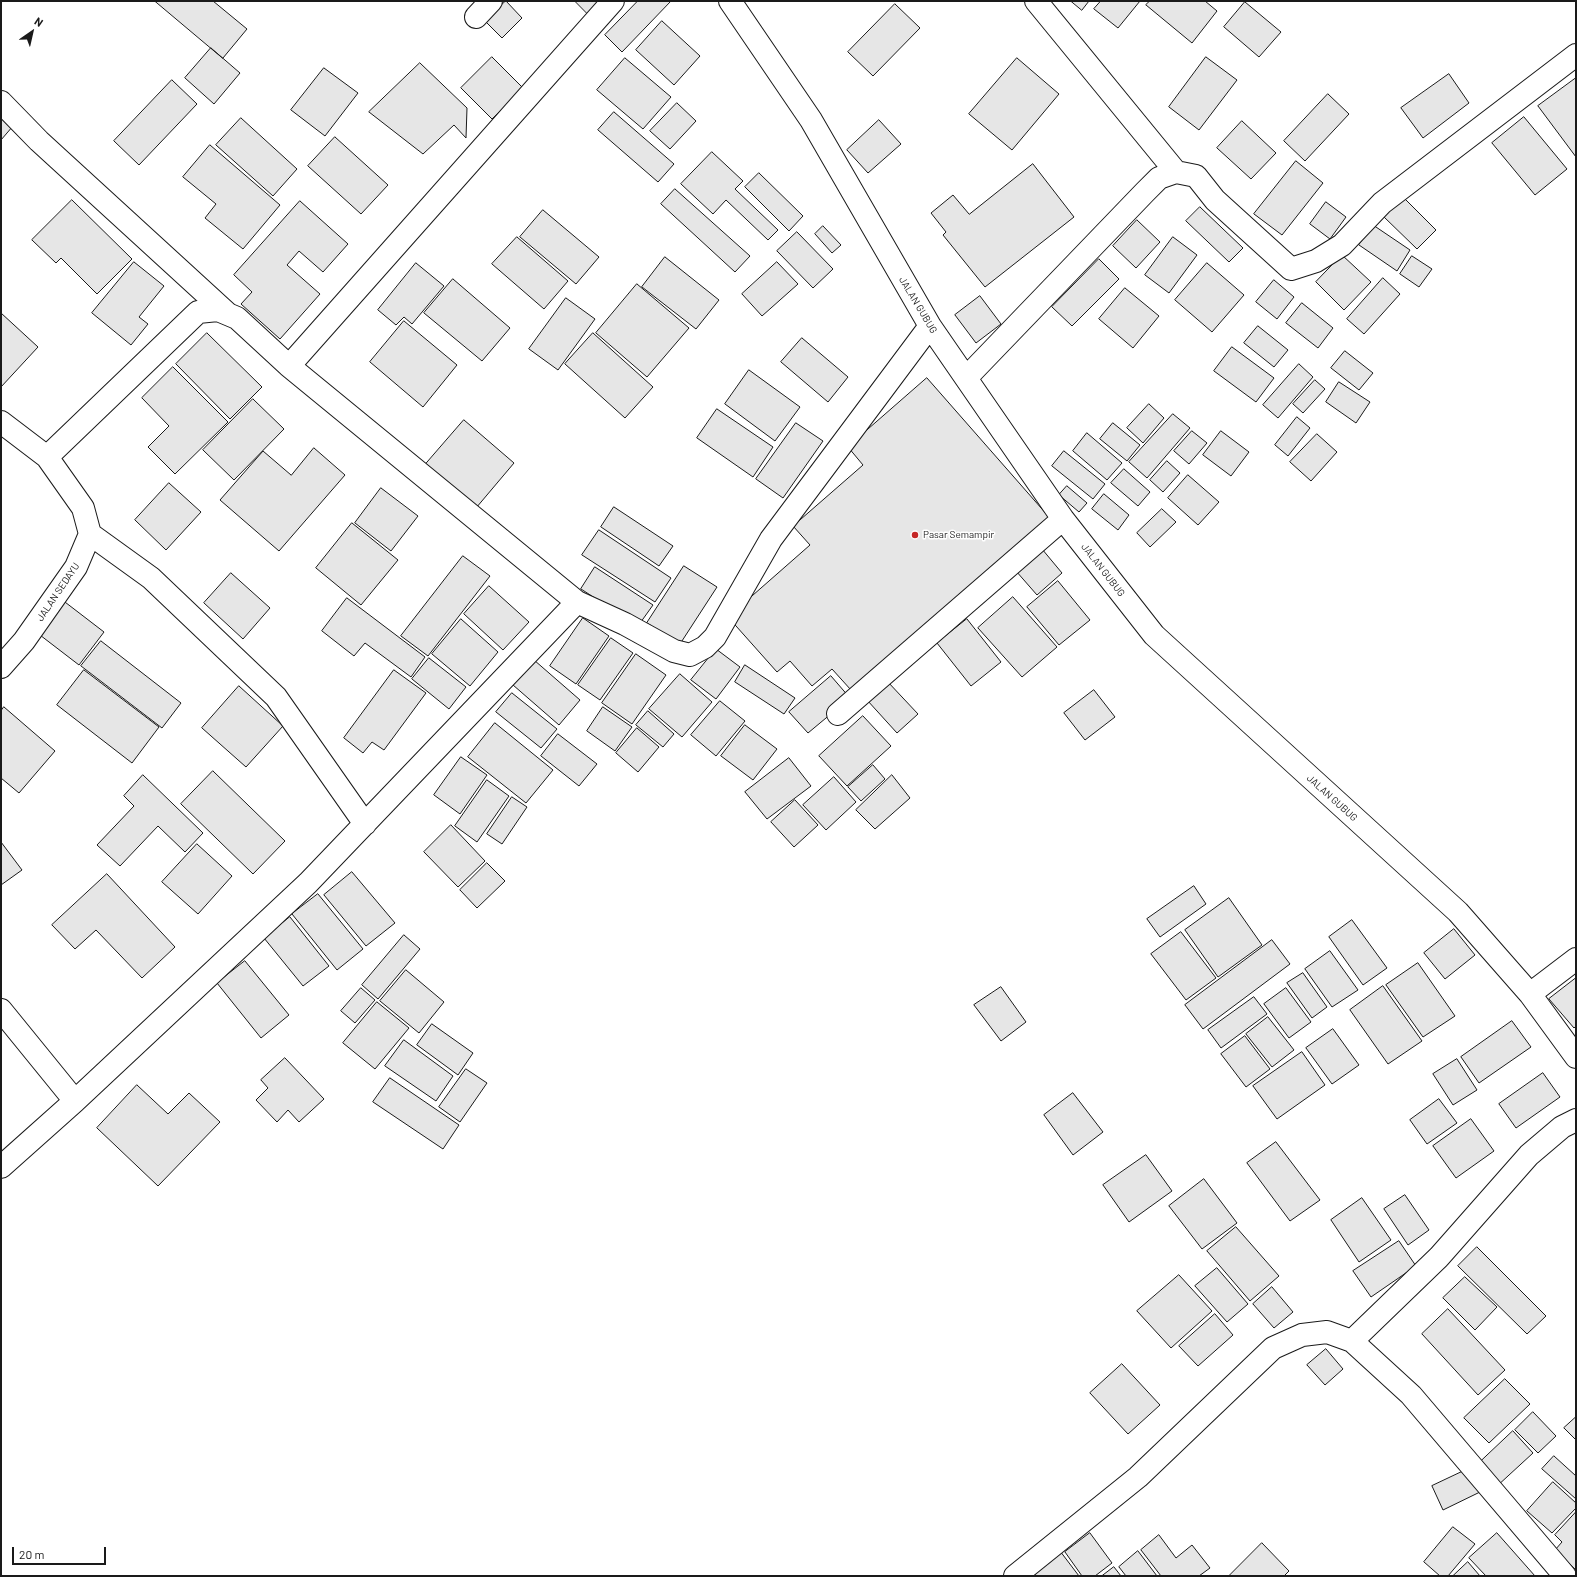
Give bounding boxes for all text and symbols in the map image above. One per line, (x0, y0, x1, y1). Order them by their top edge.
north arrow (12, 12, 52, 52)
text: N (32, 14, 46, 29)
street label: JALAN GUBUG (896, 274, 940, 336)
place label: Pasar Semampir (923, 529, 994, 541)
marker: Pasar Semampir (910, 530, 920, 540)
street label: JALAN GUBUG (1079, 541, 1127, 599)
street label: JALAN SEDAYU (34, 560, 82, 624)
street label: JALAN GUBUG (1304, 772, 1360, 824)
scale bar (14, 1539, 108, 1565)
text: 20 m (19, 1547, 45, 1561)

